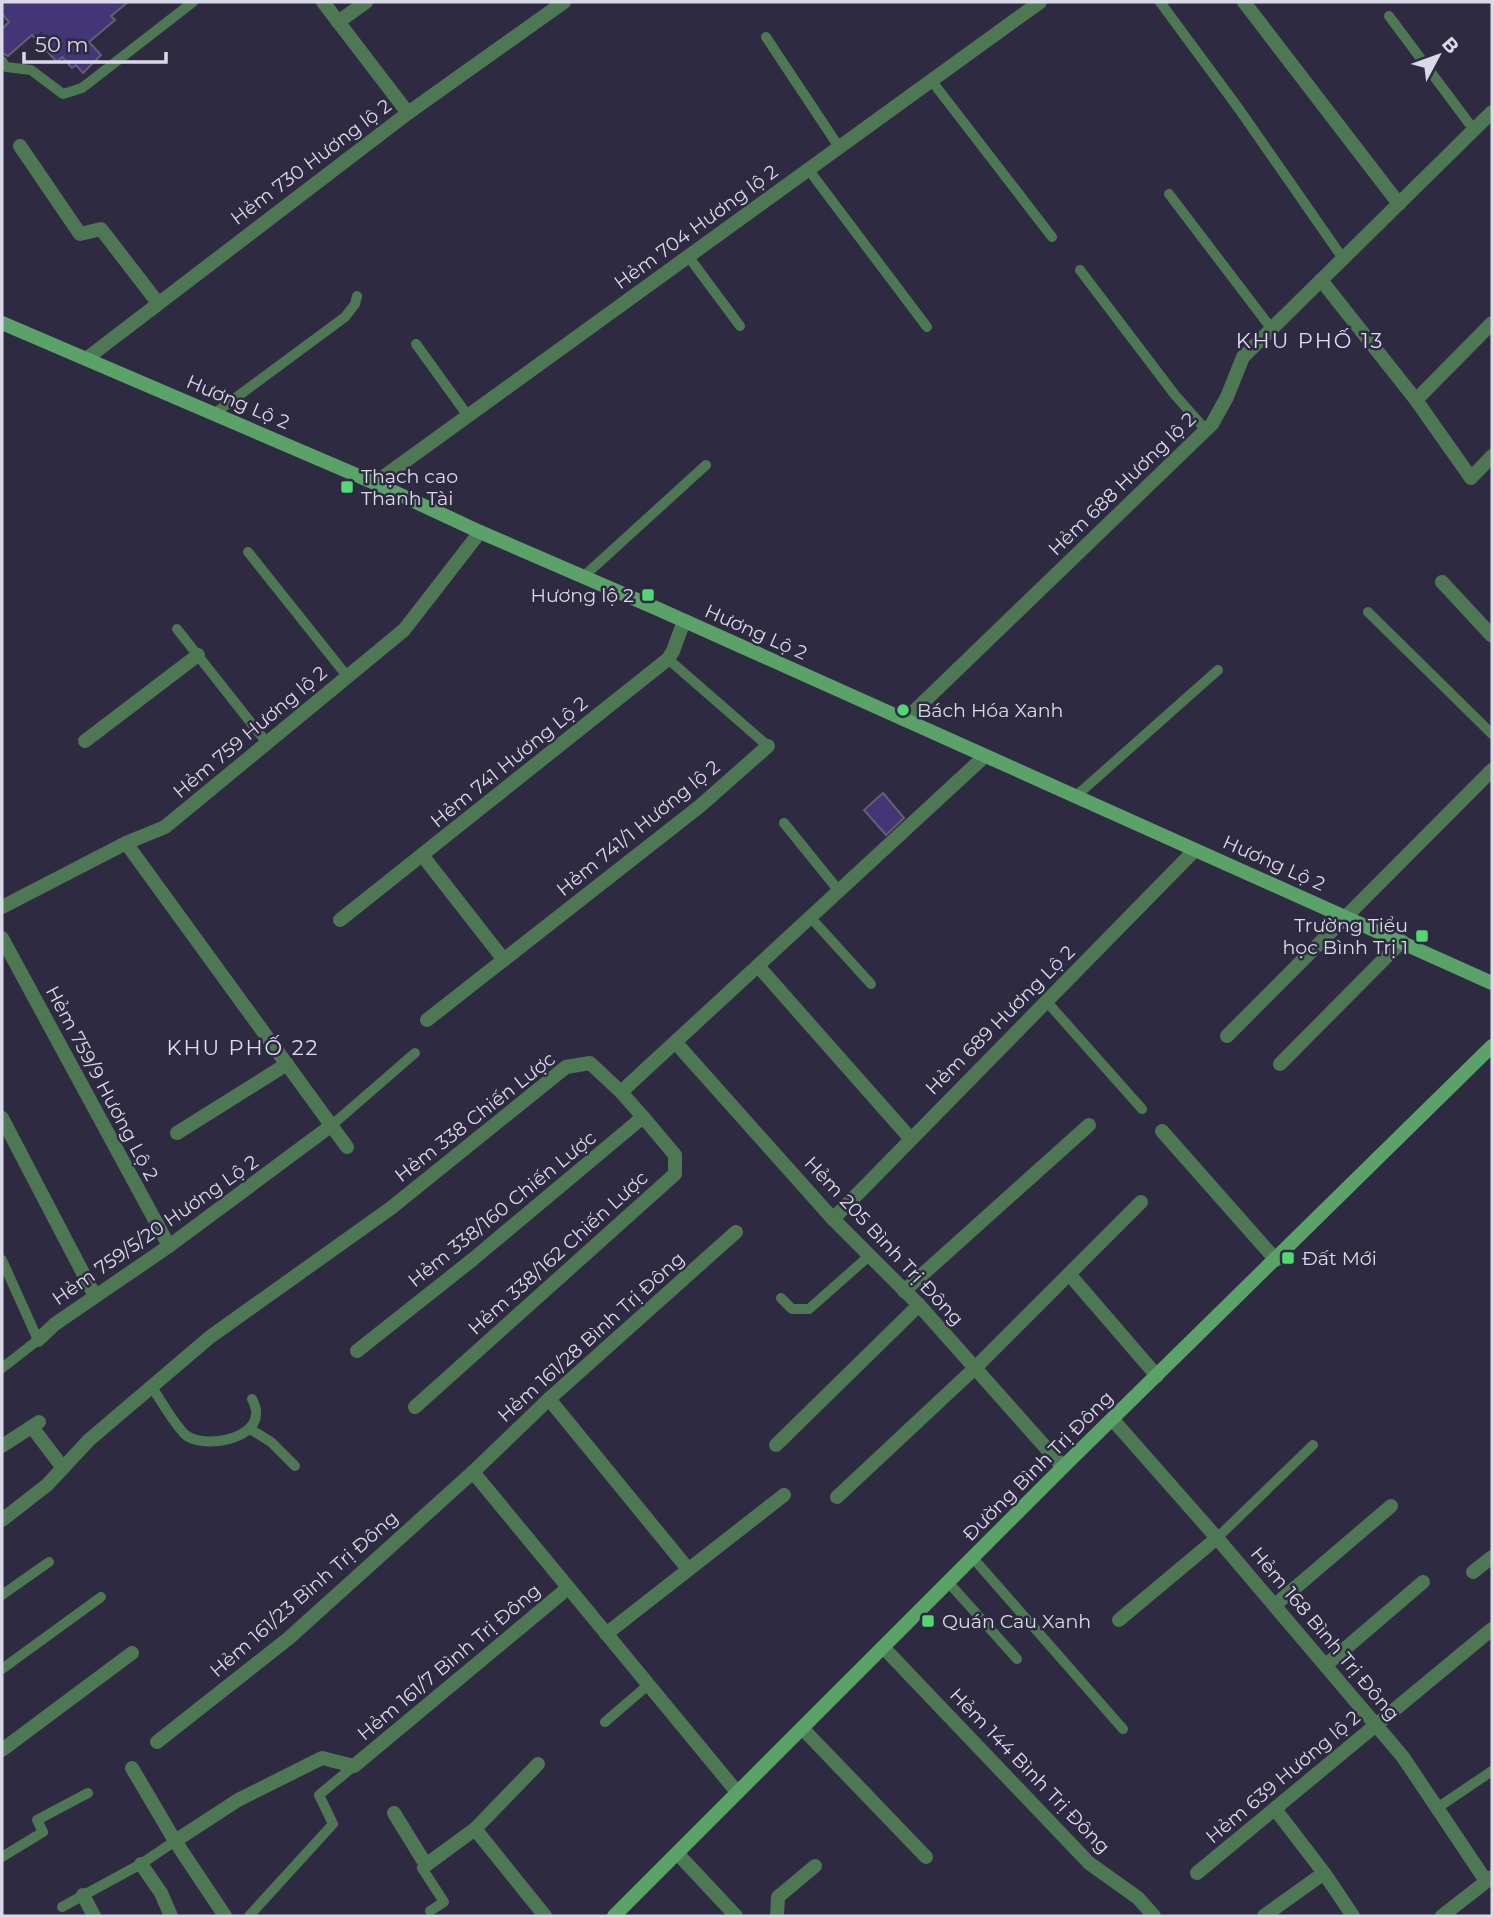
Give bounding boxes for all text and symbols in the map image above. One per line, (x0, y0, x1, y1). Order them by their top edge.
scale bar (24, 21, 166, 65)
north arrow (1403, 21, 1473, 91)
text: 50 m (35, 32, 89, 57)
text: B (1437, 32, 1464, 58)
street label: Hẻm 730 Hương lộ 2 (226, 94, 396, 230)
street label: Hẻm 704 Hương lộ 2 (610, 160, 782, 294)
district label: KHU PHỐ 13 (1236, 328, 1384, 353)
street label: Hương Lộ 2 (183, 370, 293, 434)
street label: Hẻm 688 Hương lộ 2 (1043, 407, 1201, 560)
place label: Thạch cao Thanh Tài (361, 465, 458, 510)
marker: Thạch cao Thanh Tài (339, 479, 355, 495)
place label: Hương lộ 2 (531, 584, 634, 607)
marker: Hương lộ 2 (640, 587, 656, 603)
street label: Hương Lộ 2 (701, 599, 811, 665)
street label: Hẻm 759 Hương lộ 2 (168, 661, 332, 803)
street label: Hẻm 741 Hương Lộ 2 (426, 691, 592, 832)
place label: Bách Hóa Xanh (917, 699, 1063, 722)
marker: Bách Hóa Xanh (895, 702, 911, 718)
street label: Hẻm 741/1 Hương lộ 2 (552, 755, 724, 901)
street label: Hương Lộ 2 (1219, 830, 1329, 896)
place label: Trường Tiểu học Bình Trị 1 (1282, 914, 1408, 959)
marker: Trường Tiểu học Bình Trị 1 (1414, 928, 1430, 944)
street label: Hẻm 689 Hương Lộ 2 (921, 940, 1080, 1099)
street label: Hẻm 759/9 Hương Lộ 2 (41, 982, 163, 1184)
district label: KHU PHỐ 22 (166, 1035, 320, 1060)
street label: Hẻm 338 Chiến Lược (390, 1047, 560, 1187)
street label: Hẻm 338/160 Chiến Lược (403, 1126, 601, 1292)
street label: Hẻm 759/5/20 Hương Lộ 2 (48, 1150, 263, 1310)
street label: Hẻm 205 Bình Trị Đông (800, 1152, 968, 1330)
street label: Hẻm 338/162 Chiến Lược (464, 1166, 652, 1340)
street label: Hẻm 161/28 Bình Trị Đông (493, 1247, 689, 1427)
place label: Đất Mới (1302, 1247, 1377, 1270)
marker: Đất Mới (1280, 1250, 1296, 1266)
street label: Đường Bình Trị Đông (958, 1386, 1118, 1546)
street label: Hẻm 161/23 Bình Trị Đông (205, 1506, 403, 1682)
street label: Hẻm 168 Bình Trị Đông (1246, 1543, 1404, 1725)
street label: Hẻm 161/7 Bình Trị Đông (353, 1579, 545, 1745)
place label: Quán Cau Xanh (942, 1610, 1091, 1633)
marker: Quán Cau Xanh (920, 1613, 936, 1629)
street label: Hẻm 144 Bình Trị Đông (945, 1684, 1115, 1858)
street label: Hẻm 639 Hương lộ 2 (1201, 1706, 1365, 1848)

